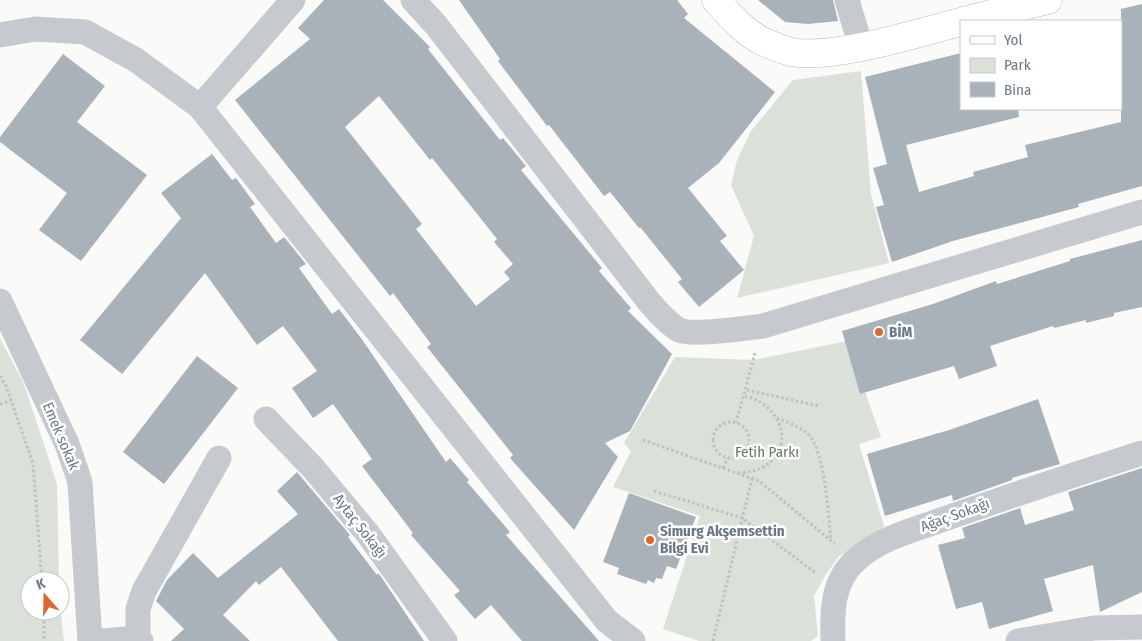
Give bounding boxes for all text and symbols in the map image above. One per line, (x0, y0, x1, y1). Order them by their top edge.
legend (960, 20, 1122, 110)
text: Yol (1004, 31, 1022, 49)
text: Park (1004, 56, 1031, 74)
text: Bina (1004, 81, 1031, 99)
place label: BİM (889, 323, 912, 341)
marker: BİM (873, 326, 885, 338)
street label: Emek sokak (39, 399, 83, 473)
park label: Fetih Parkı (735, 443, 799, 461)
street label: Aytaç Sokağı (329, 490, 391, 562)
street label: Ağaç Sokağı (918, 494, 992, 536)
place label: Simurg Akşemsettin Bilgi Evi (660, 522, 785, 557)
marker: Simurg Akşemsettin Bilgi Evi (644, 534, 656, 546)
north arrow (20, 571, 70, 621)
text: K (34, 575, 48, 594)

